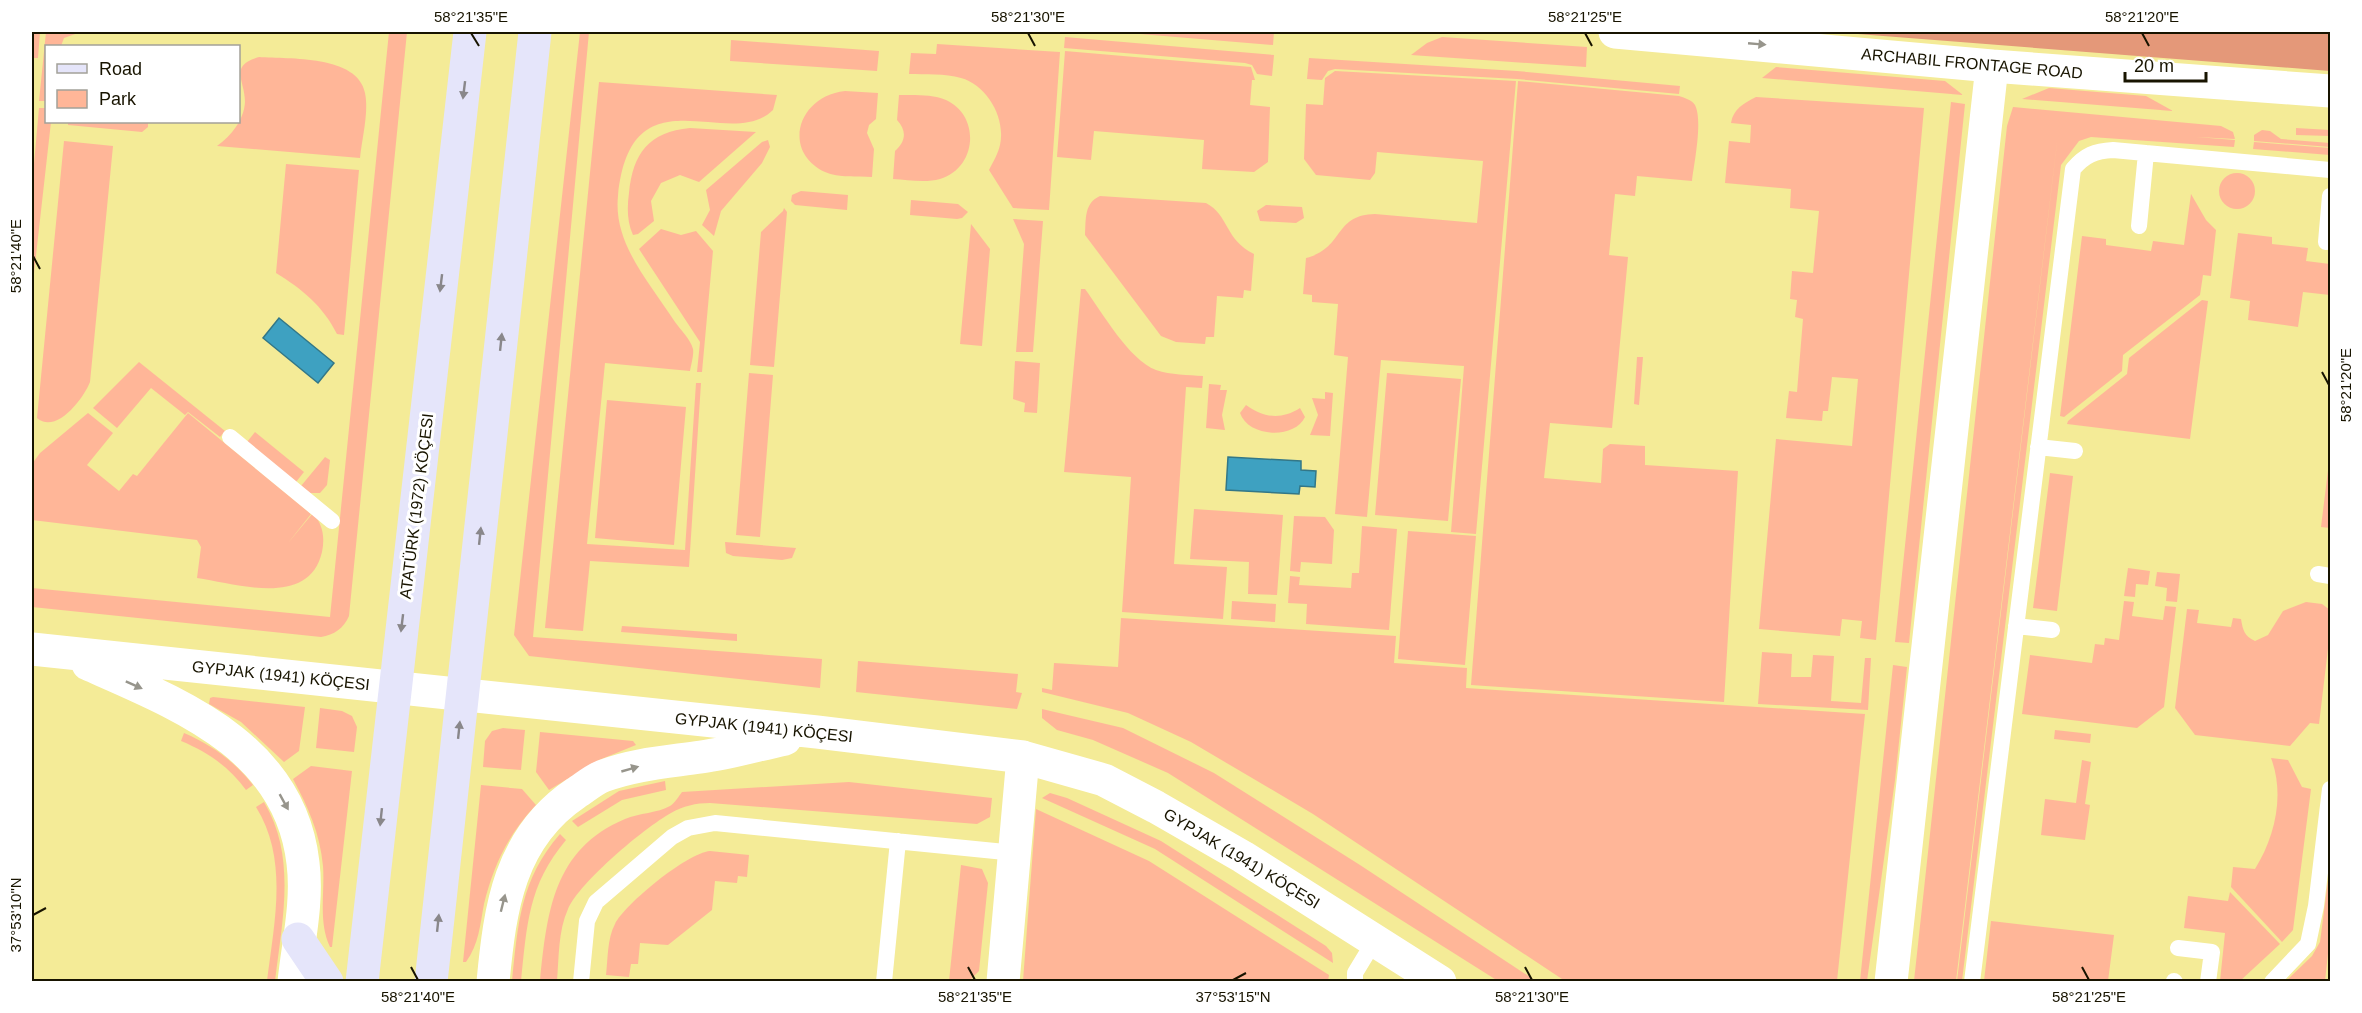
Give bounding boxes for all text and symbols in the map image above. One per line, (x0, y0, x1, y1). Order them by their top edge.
text: 58°21'35"E (434, 8, 508, 25)
text: 58°21'30"E (991, 8, 1065, 25)
text: 58°21'25"E (1548, 8, 1622, 25)
text: 58°21'20"E (2105, 8, 2179, 25)
one-way arrow (1747, 40, 1766, 49)
legend (45, 45, 240, 123)
street label: ARCHABIL FRONTAGE ROAD (1861, 45, 2083, 82)
scale bar (2125, 45, 2206, 83)
text: 20 m (2134, 56, 2174, 76)
text: Road (99, 59, 142, 79)
one-way arrow (459, 80, 468, 99)
text: Park (99, 89, 137, 109)
text: 58°21'40"E (7, 219, 24, 293)
one-way arrow (437, 274, 446, 293)
one-way arrow (496, 332, 506, 351)
text: 58°21'20"E (2337, 348, 2354, 422)
street label: ATATÜRK (1972) KÖÇESI (397, 412, 436, 600)
one-way arrow (475, 526, 485, 545)
one-way arrow (398, 614, 407, 633)
street label: GYPJAK (1941) KÖÇESI (191, 658, 371, 693)
one-way arrow (126, 680, 143, 689)
street label: GYPJAK (1941) KÖÇESI (674, 710, 854, 745)
one-way arrow (454, 720, 464, 739)
one-way arrow (621, 763, 639, 773)
one-way arrow (279, 794, 289, 811)
street label: GYPJAK (1941) KÖÇESI (1161, 805, 1323, 912)
one-way arrow (376, 807, 386, 826)
text: 37°53'10"N (7, 877, 24, 953)
one-way arrow (499, 894, 508, 912)
one-way arrow (433, 914, 443, 933)
text: 58°21'40"E (381, 988, 455, 1005)
text: 58°21'35"E (938, 988, 1012, 1005)
text: 37°53'15"N (1195, 988, 1271, 1005)
text: 58°21'30"E (1495, 988, 1569, 1005)
text: 58°21'25"E (2052, 988, 2126, 1005)

